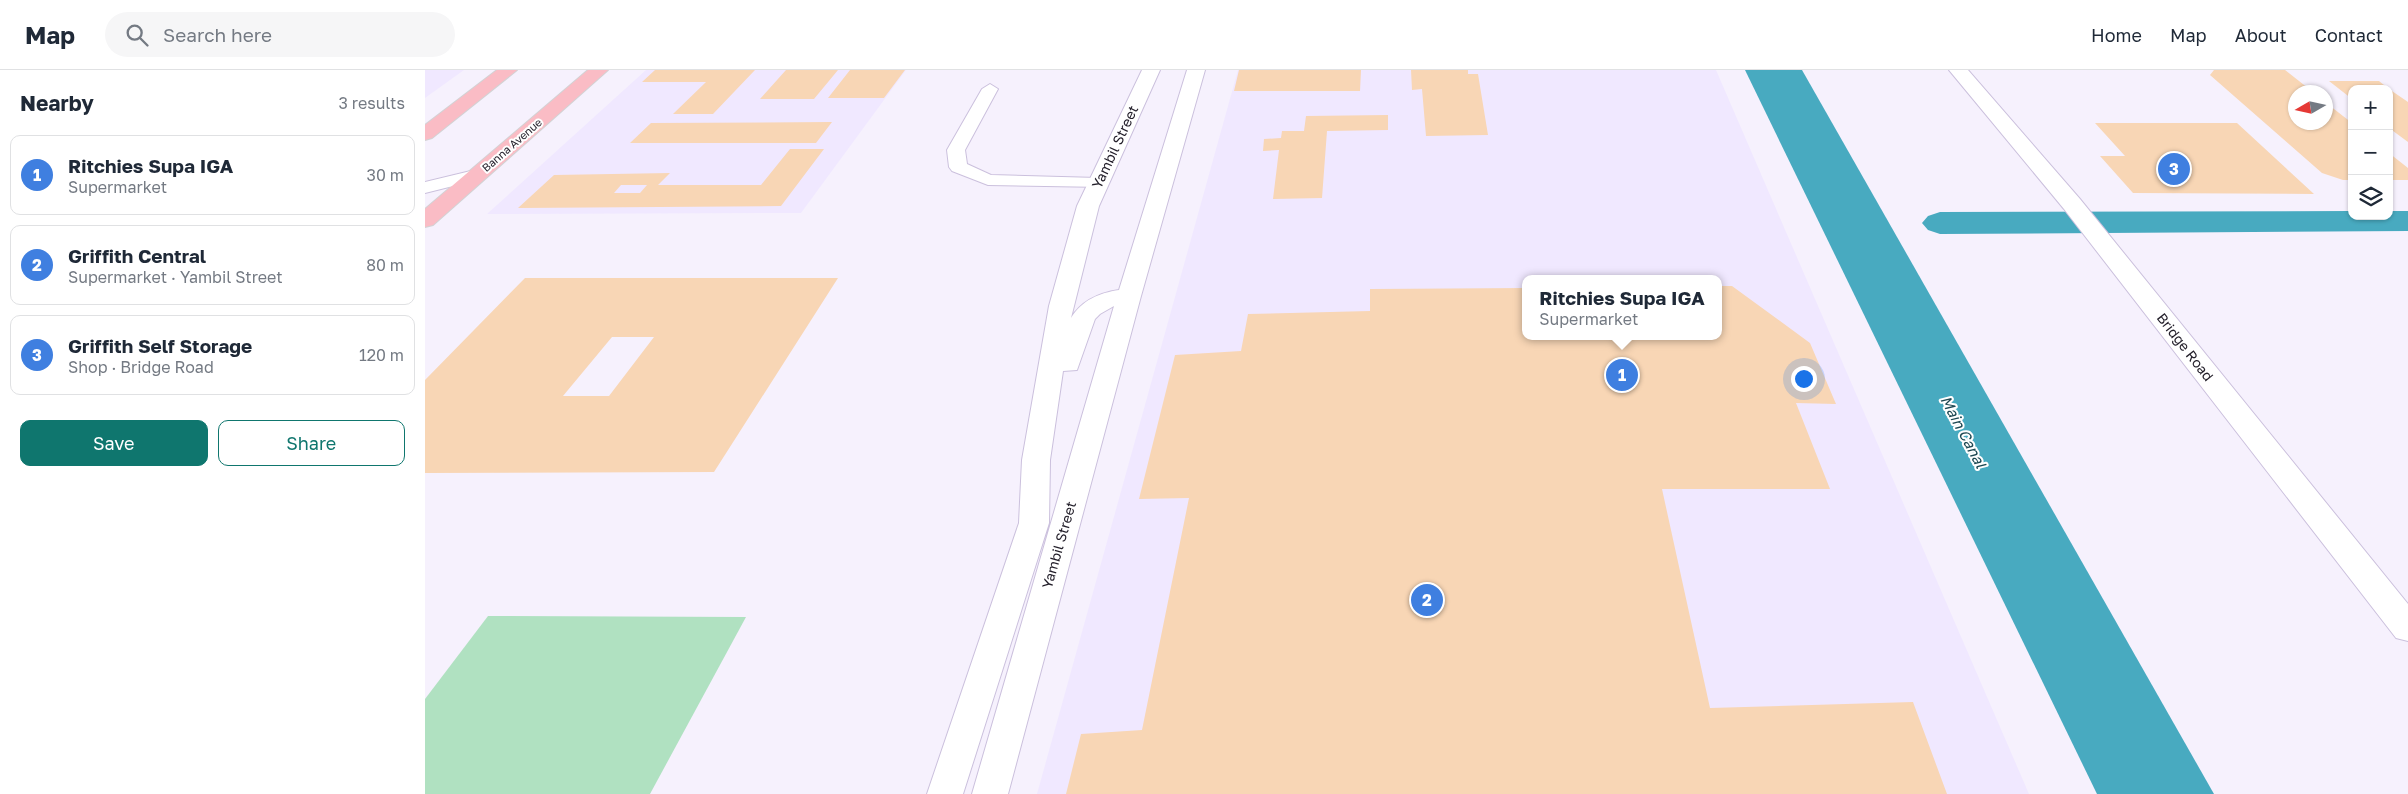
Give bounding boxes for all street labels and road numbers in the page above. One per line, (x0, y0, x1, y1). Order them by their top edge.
street label: Yambil Street (1088, 102, 1141, 191)
street label: Banna Avenue (479, 115, 544, 174)
street label: Bridge Road (2154, 309, 2217, 384)
street label: Yambil Street (1038, 499, 1079, 590)

